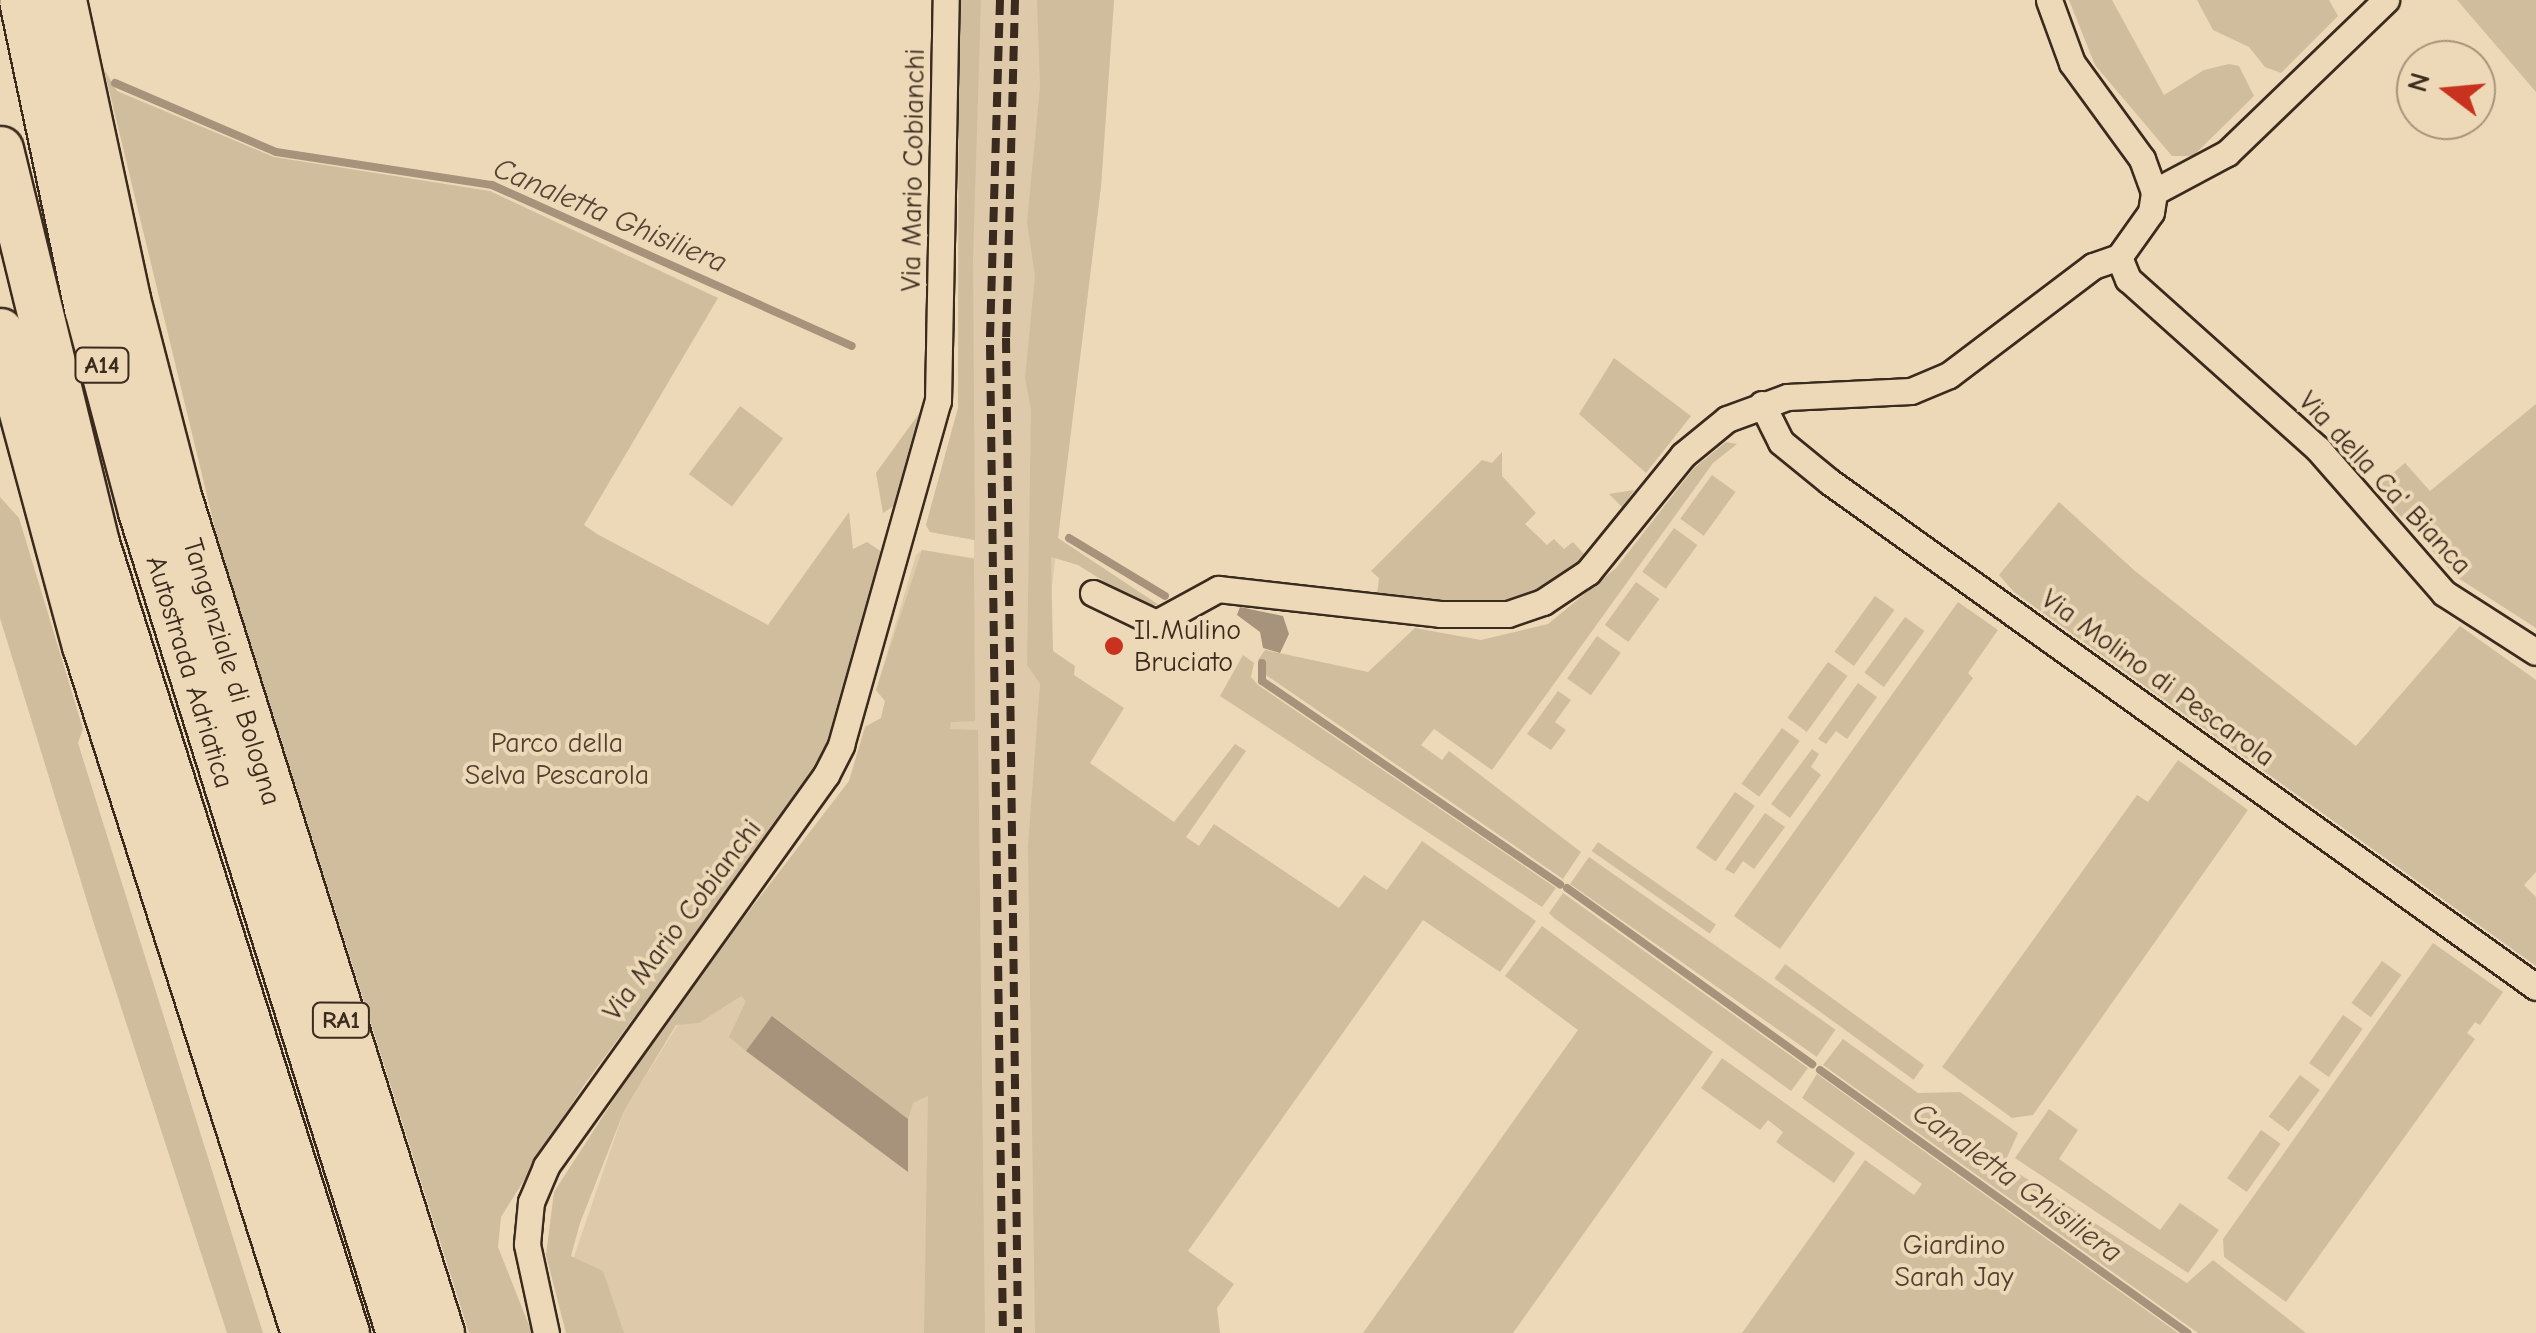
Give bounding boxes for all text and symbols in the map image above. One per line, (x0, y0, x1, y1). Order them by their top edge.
north arrow (2396, 40, 2496, 140)
street label: Via Mario Cobianchi (894, 48, 932, 292)
text: N (2401, 69, 2437, 95)
water label: Canaletta Ghisiliera (488, 151, 732, 281)
road number: A14 (72, 345, 132, 385)
street label: Via della Ca' Bianca (2291, 384, 2479, 582)
street label: Tangenziale di Bologna (175, 535, 289, 809)
street label: Autostrada Adriatica (139, 552, 241, 792)
street label: Via Molino di Pescarola (2035, 582, 2281, 774)
place label: Il Mulino Bruciato (1134, 613, 1241, 679)
marker: Il Mulino Bruciato (1103, 635, 1125, 657)
park label: Parco della Selva Pescarola (465, 726, 649, 792)
street label: Via Mario Cobianchi (596, 813, 768, 1027)
road number: RA1 (311, 1000, 371, 1040)
water label: Canaletta Ghisiliera (1905, 1095, 2129, 1271)
park label: Giardino Sarah Jay (1894, 1228, 2014, 1294)

